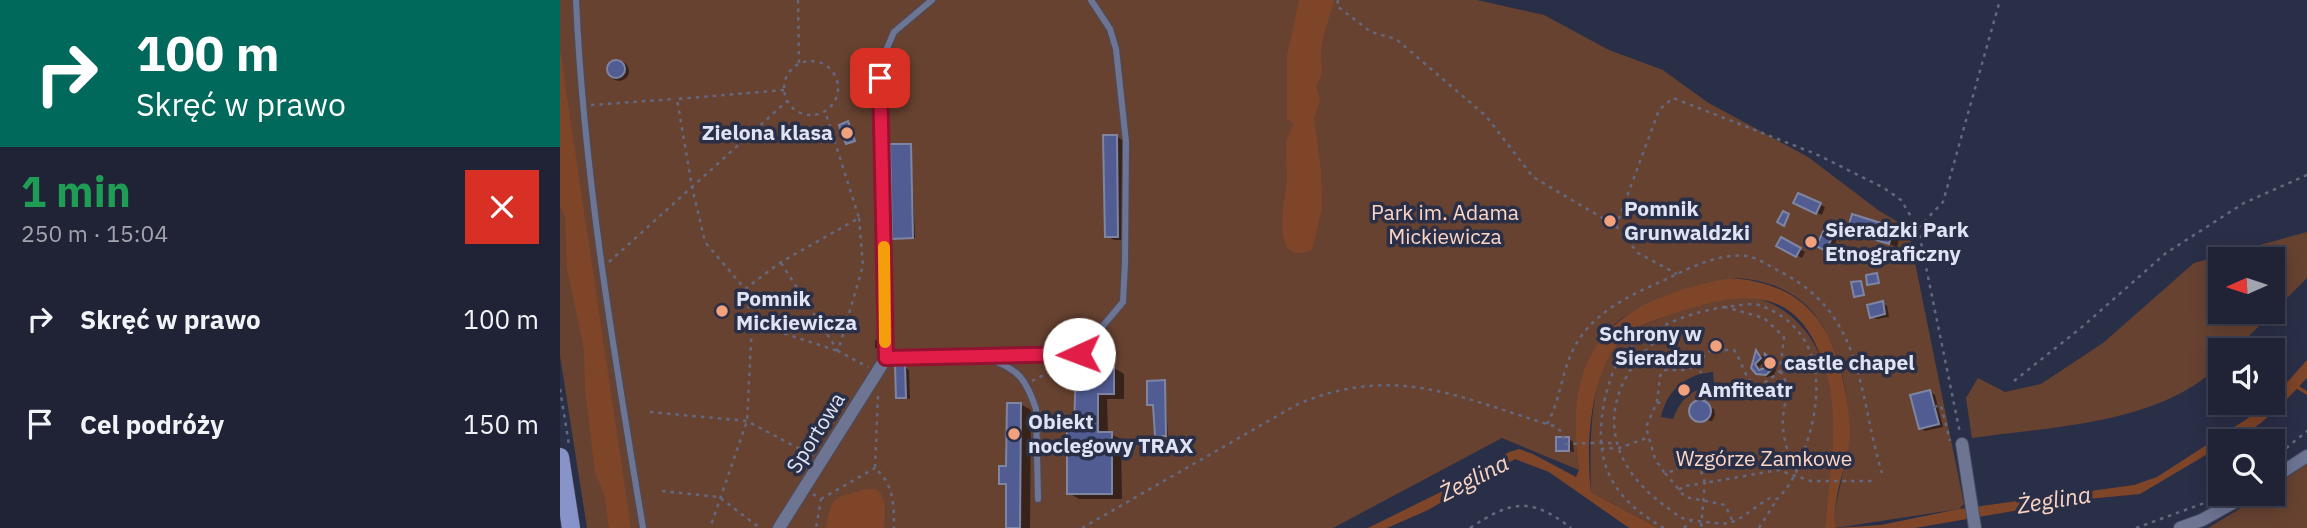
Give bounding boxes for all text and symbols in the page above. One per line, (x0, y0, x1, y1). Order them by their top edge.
text: 100 m (136, 21, 280, 84)
icon: right (21, 28, 112, 119)
pin (850, 48, 910, 108)
icon: arrive (861, 59, 899, 97)
text: Skręć w prawo (136, 83, 346, 125)
place label: Zielona klasa (702, 118, 833, 146)
marker: Zielona klasa (839, 125, 855, 141)
text: 1 min (21, 164, 131, 219)
button: close (465, 170, 539, 244)
place label: Pomnik Grunwaldzki (1624, 194, 1750, 246)
park label: Park im. Adama Mickiewicza (1371, 198, 1519, 250)
marker: Pomnik Grunwaldzki (1602, 213, 1618, 229)
place label: Sieradzki Park Etnograficzny (1825, 215, 1970, 267)
text: 250 m · 15:04 (21, 218, 168, 248)
marker: Sieradzki Park Etnograficzny (1803, 234, 1819, 250)
north arrow (2208, 247, 2286, 324)
map controls (2208, 247, 2285, 506)
place label: Pomnik Mickiewicza (736, 284, 857, 336)
icon: right (21, 300, 59, 338)
text: Skręć w prawo (80, 302, 261, 336)
text: 100 m (463, 302, 539, 336)
marker: Pomnik Mickiewicza (714, 303, 730, 319)
position arrow (1042, 317, 1116, 391)
place label: Schrony w Sieradzu (1599, 319, 1702, 371)
marker: Schrony w Sieradzu (1708, 338, 1724, 354)
button: sound (2208, 338, 2285, 415)
place label: castle chapel (1784, 348, 1915, 376)
marker: castle chapel (1762, 355, 1778, 371)
place label: Amfiteatr (1698, 375, 1793, 403)
marker: Amfiteatr (1676, 382, 1692, 398)
street label: Sportowa (779, 387, 851, 478)
icon: arrive (21, 405, 59, 443)
text: Cel podróży (80, 407, 224, 441)
text: 150 m (463, 407, 539, 441)
place label: Obiekt noclegowy TRAX (1028, 407, 1193, 459)
marker: Obiekt noclegowy TRAX (1006, 426, 1022, 442)
button: search (2208, 429, 2285, 506)
park label: Wzgórze Zamkowe (1676, 444, 1852, 472)
water label: Żeglina (1433, 447, 1514, 508)
water label: Żeglina (2014, 478, 2093, 520)

